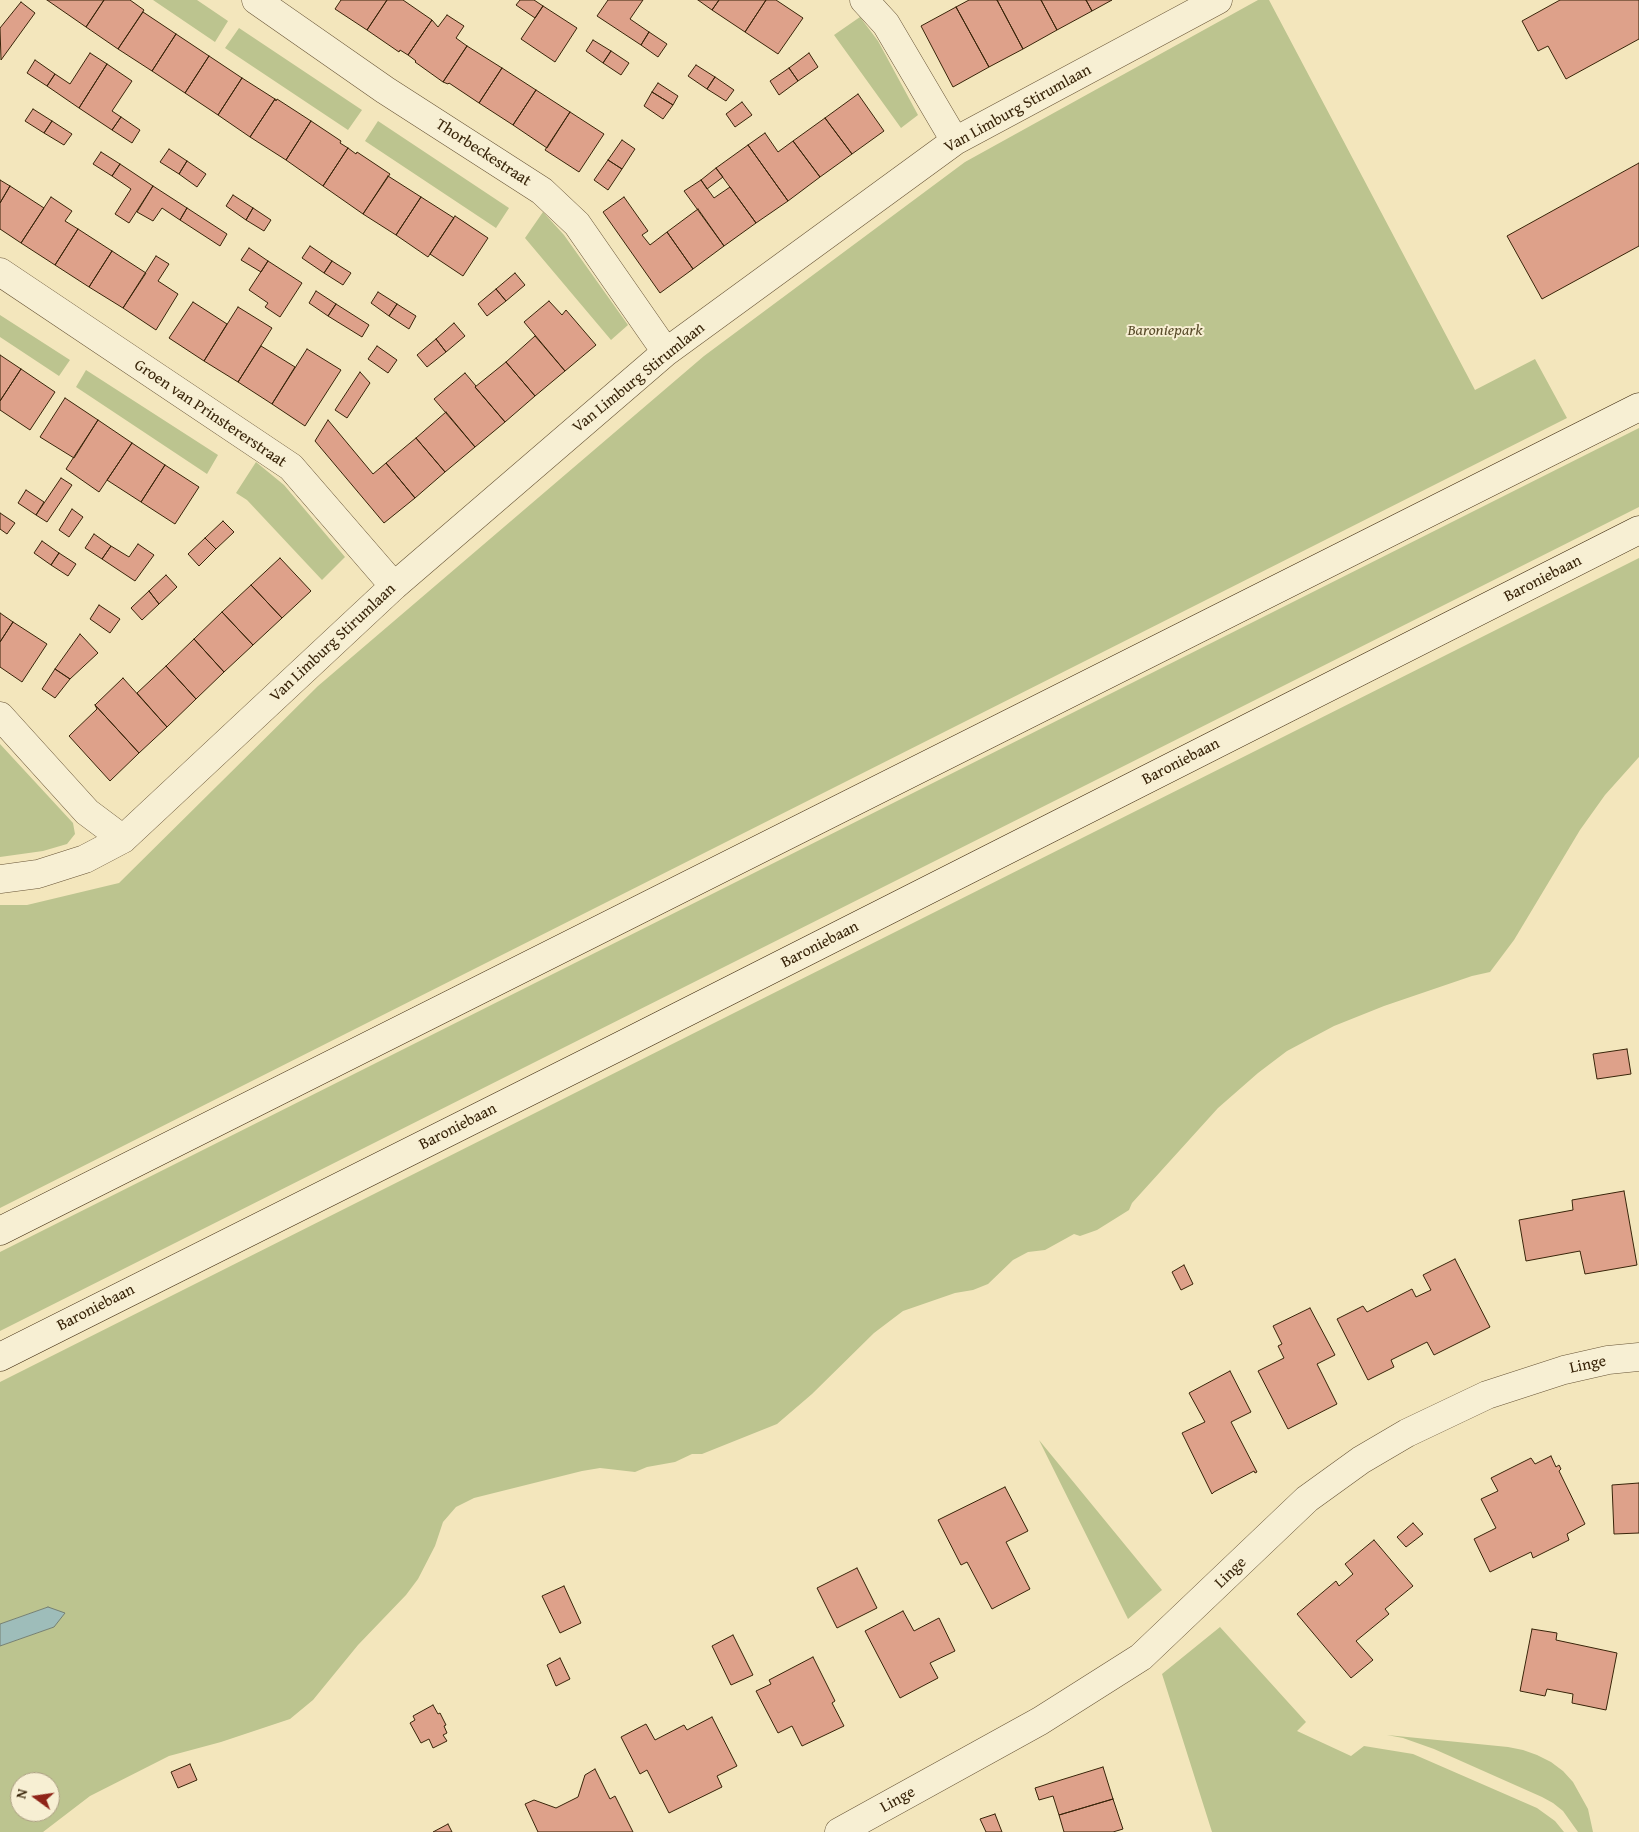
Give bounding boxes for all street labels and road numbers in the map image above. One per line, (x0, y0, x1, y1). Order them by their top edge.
street label: Van Limburg Stirumlaan (941, 61, 1095, 157)
street label: Thorbeckestraat (432, 115, 534, 191)
street label: Van Limburg Stirumlaan (569, 319, 709, 437)
street label: Groen van Prinstererstraat (130, 356, 290, 472)
street label: Baroniebaan (1501, 551, 1585, 607)
street label: Van Limburg Stirumlaan (266, 580, 400, 706)
street label: Baroniebaan (1139, 734, 1223, 790)
street label: Baroniebaan (778, 917, 862, 973)
street label: Baroniebaan (416, 1099, 500, 1155)
street label: Baroniebaan (54, 1280, 138, 1336)
street label: Linge (1568, 1352, 1608, 1378)
street label: Linge (1211, 1553, 1251, 1593)
street label: Linge (877, 1783, 919, 1817)

